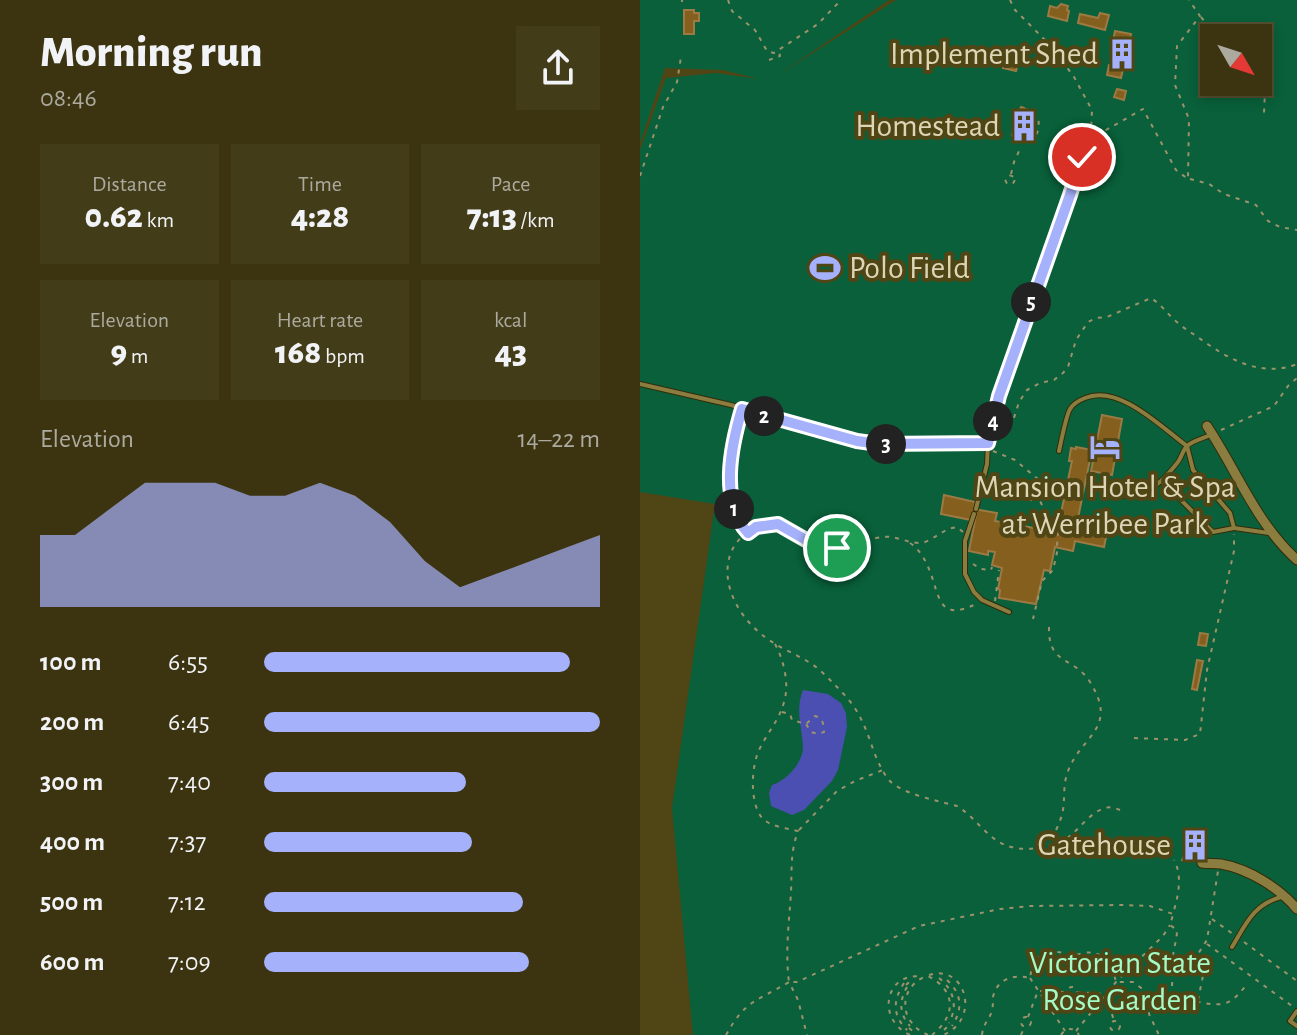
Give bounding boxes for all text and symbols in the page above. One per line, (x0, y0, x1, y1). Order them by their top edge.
north arrow (1200, 24, 1272, 96)
map controls (1200, 24, 1272, 96)
button: share (516, 26, 600, 110)
text: Morning run (40, 31, 263, 75)
building icon: Implement Shed (1105, 37, 1139, 71)
place label: Implement Shed (890, 38, 1098, 70)
text: 08:46 (40, 85, 97, 111)
building icon: Homestead (1007, 109, 1041, 143)
place label: Homestead (855, 110, 1000, 142)
pin (1048, 123, 1116, 191)
icon: check (1060, 135, 1104, 179)
text: Distance (92, 173, 167, 195)
text: Time (298, 173, 342, 195)
text: Pace (491, 173, 530, 195)
text: 0.62 (85, 200, 143, 234)
text: 4:28 (291, 200, 349, 234)
text: 7:13 (467, 200, 517, 234)
text: km (143, 209, 174, 231)
text: /km (517, 209, 555, 231)
sports icon: Polo Field (808, 251, 842, 285)
place label: Polo Field (849, 252, 970, 284)
pin: 5 (1011, 282, 1051, 322)
text: 5 (1026, 291, 1036, 313)
text: Elevation (90, 309, 169, 331)
text: Heart rate (277, 309, 363, 331)
text: kcal (494, 309, 527, 331)
text: 9 (110, 336, 127, 370)
text: 168 (275, 336, 321, 370)
text: 43 (494, 336, 527, 370)
text: m (127, 345, 148, 367)
text: bpm (321, 345, 365, 367)
pin: 2 (744, 396, 784, 436)
pin: 4 (973, 401, 1013, 441)
text: 2 (759, 405, 769, 427)
text: 4 (987, 410, 999, 432)
pin: 3 (866, 424, 906, 464)
text: Elevation (40, 426, 134, 452)
text: 14–22 m (517, 426, 600, 452)
hotel icon: Mansion Hotel & Spa at Werribee Park (1088, 430, 1122, 464)
text: 3 (881, 433, 891, 455)
place label: Mansion Hotel & Spa at Werribee Park (975, 471, 1236, 540)
pin: 1 (714, 489, 754, 529)
text: 1 (730, 498, 738, 520)
pin (803, 514, 871, 582)
icon: arrive (815, 526, 859, 570)
text: 100 m (40, 649, 101, 675)
text: 6:55 (168, 649, 208, 675)
text: 200 m (40, 709, 104, 735)
text: 6:45 (168, 709, 210, 735)
text: 300 m (40, 769, 103, 795)
text: 7:40 (168, 769, 211, 795)
building icon: Gatehouse (1178, 828, 1212, 862)
text: 400 m (40, 829, 105, 855)
text: 7:37 (168, 829, 206, 855)
place label: Gatehouse (1038, 829, 1171, 861)
text: 500 m (40, 889, 103, 915)
text: 7:12 (168, 889, 206, 915)
park label: Victorian State Rose Garden (1029, 947, 1211, 1016)
text: 600 m (40, 949, 105, 975)
text: 7:09 (168, 949, 211, 975)

